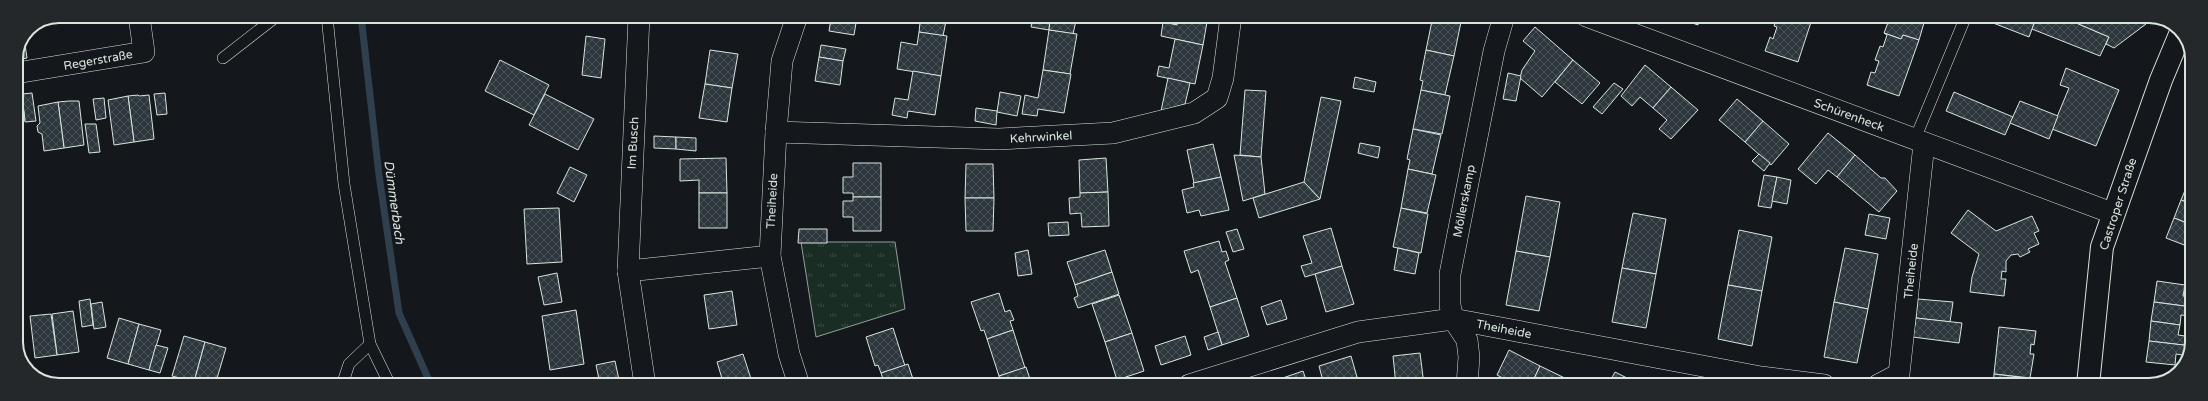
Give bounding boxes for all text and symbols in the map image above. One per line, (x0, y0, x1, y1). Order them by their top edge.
street label: Regerstraße (62, 47, 134, 73)
street label: Schürenheck (1812, 96, 1887, 134)
street label: Im Busch (625, 116, 641, 170)
street label: Kehrwinkel (1009, 128, 1073, 146)
street label: Castroper Straße (2096, 156, 2140, 252)
water label: Dümmerbach (380, 159, 408, 246)
street label: Möllerskamp (1450, 164, 1478, 238)
street label: Theiheide (764, 173, 780, 229)
street label: Theiheide (1901, 242, 1921, 299)
street label: Theiheide (1475, 317, 1533, 341)

